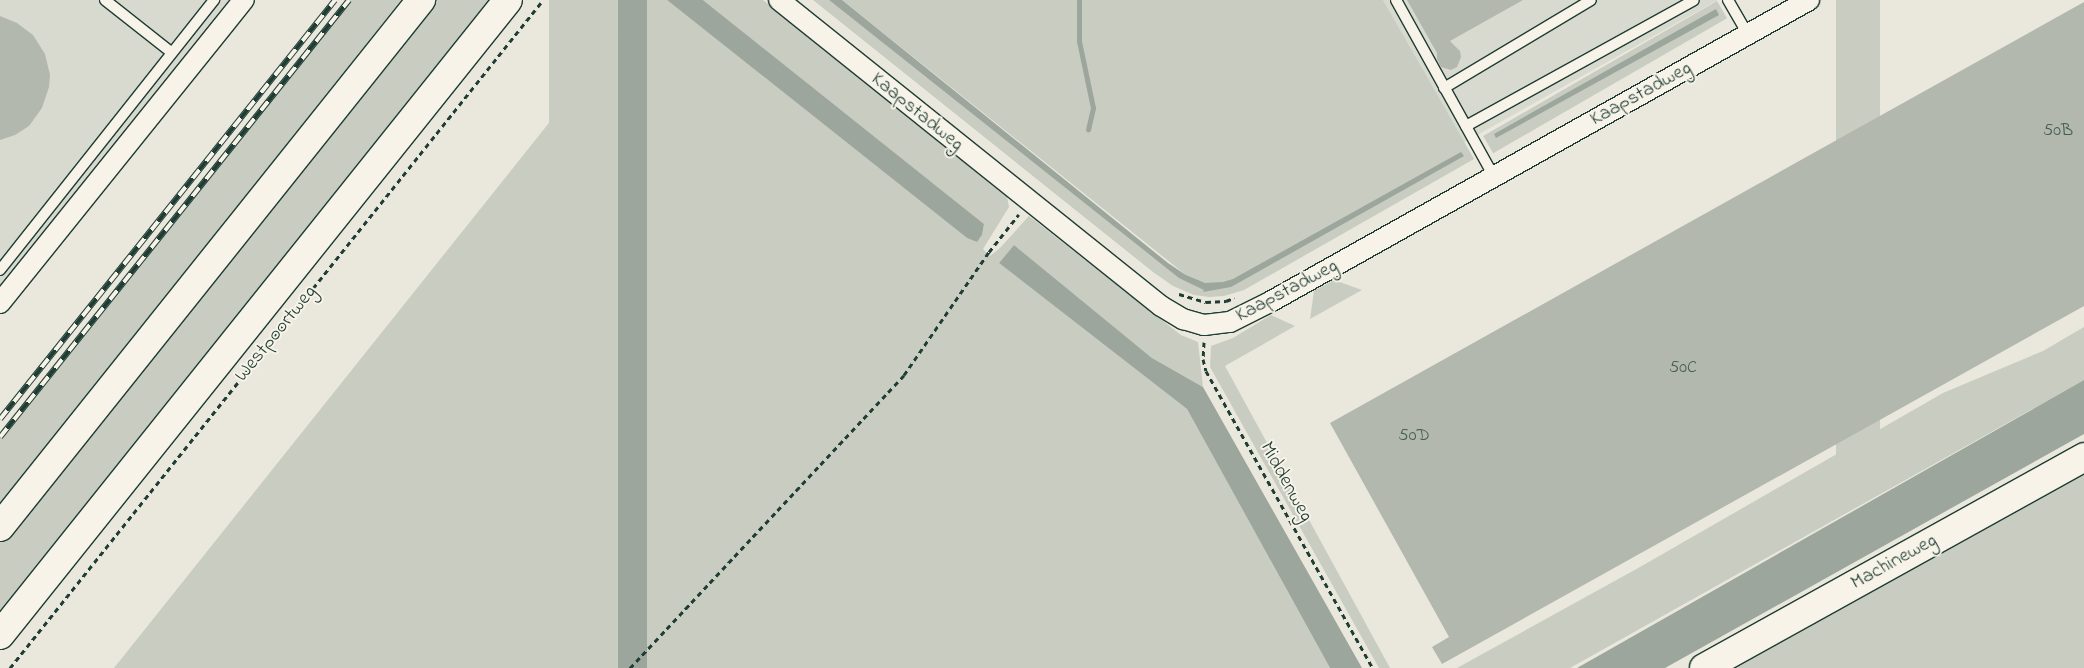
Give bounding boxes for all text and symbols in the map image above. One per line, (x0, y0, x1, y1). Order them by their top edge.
street label: Kaapstadweg (1586, 56, 1696, 132)
street label: Kaapstadweg (866, 67, 968, 157)
house number: 50B (2043, 120, 2073, 142)
street label: Kaapstadweg (1232, 254, 1342, 328)
street label: Westpoortweg (230, 281, 322, 387)
house number: 50C (1669, 357, 1697, 379)
house number: 50D (1398, 425, 1430, 447)
street label: Middenweg (1254, 438, 1318, 526)
street label: Machineweg (1847, 529, 1941, 595)

